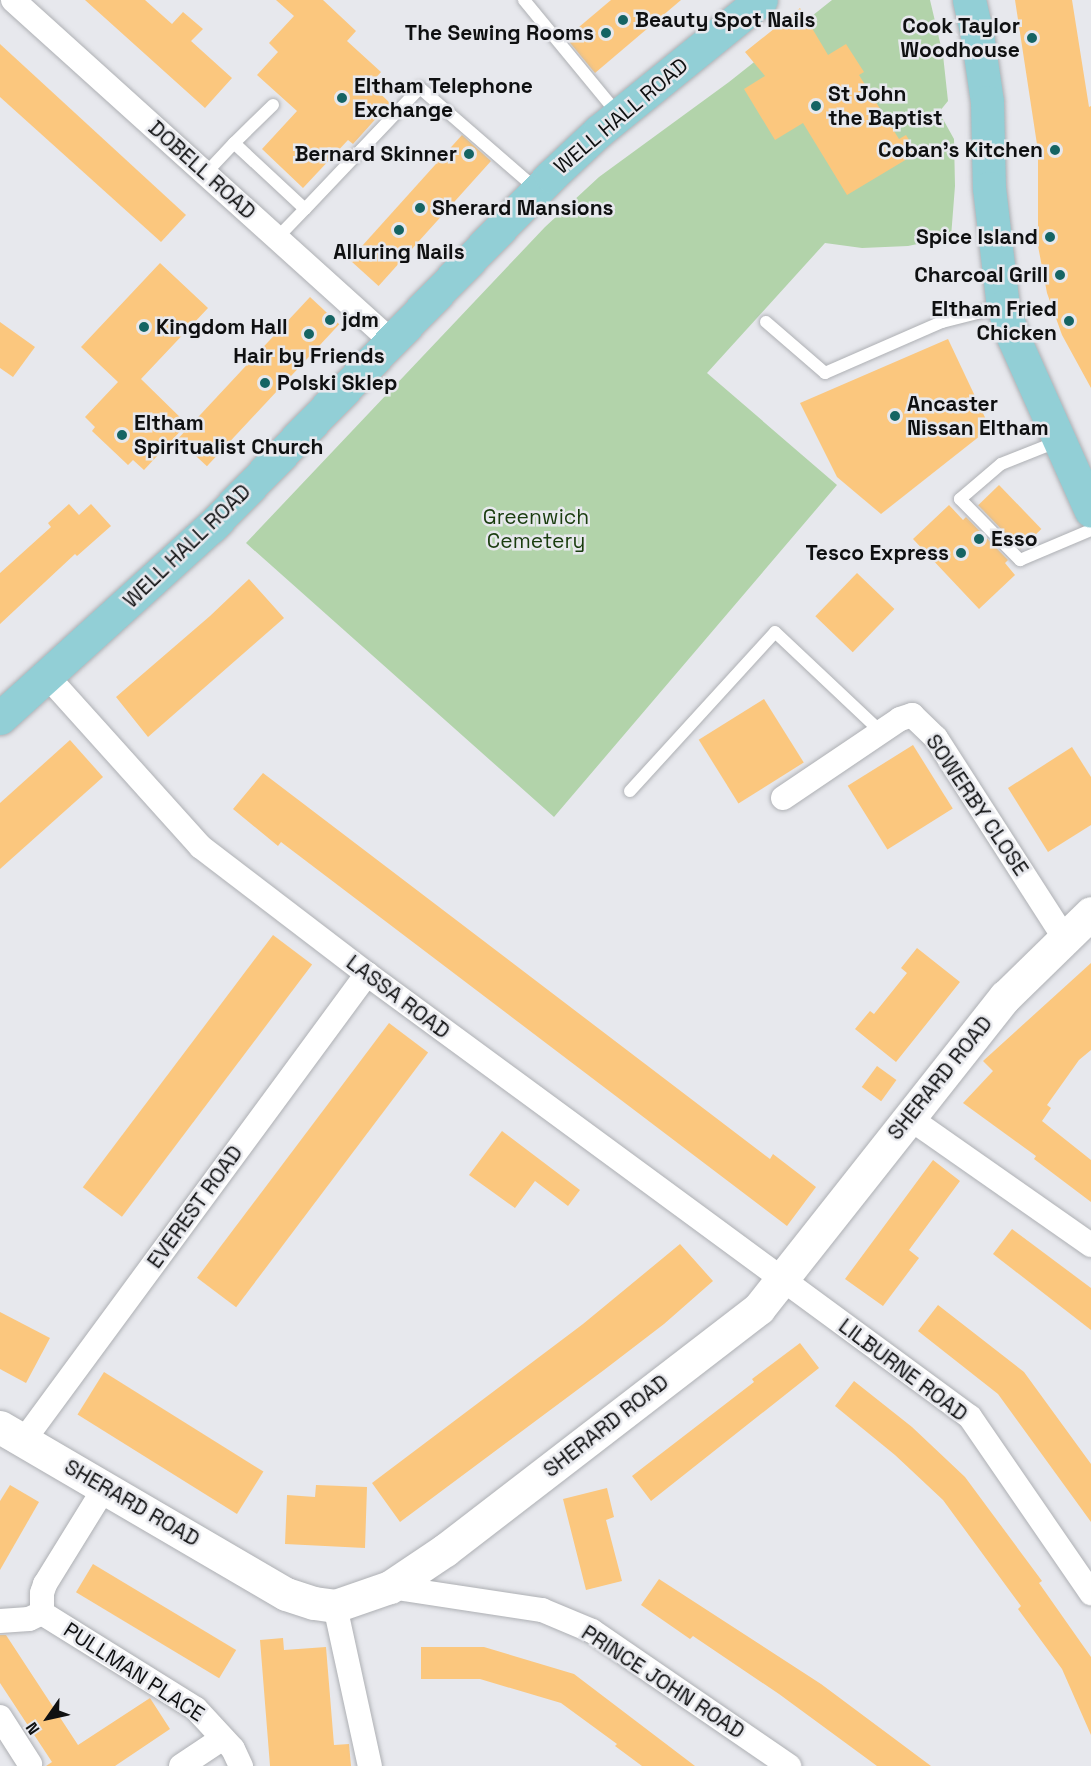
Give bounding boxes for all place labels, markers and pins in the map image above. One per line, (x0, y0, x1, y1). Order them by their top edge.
place label: Beauty Spot Nails (635, 7, 816, 33)
marker: Beauty Spot Nails (616, 13, 630, 27)
place label: Cook Taylor Woodhouse (900, 13, 1020, 63)
place label: The Sewing Rooms (405, 20, 594, 46)
marker: The Sewing Rooms (599, 26, 613, 40)
marker: Cook Taylor Woodhouse (1025, 31, 1039, 45)
place label: Eltham Telephone Exchange (354, 73, 534, 123)
place label: St John the Baptist (828, 81, 943, 131)
marker: Eltham Telephone Exchange (335, 91, 349, 105)
marker: St John the Baptist (809, 99, 823, 113)
place label: Coban's Kitchen (878, 137, 1043, 163)
place label: Bernard Skinner (294, 141, 457, 167)
marker: Coban's Kitchen (1048, 143, 1062, 157)
marker: Bernard Skinner (462, 147, 476, 161)
place label: Sherard Mansions (432, 195, 614, 221)
marker: Sherard Mansions (413, 201, 427, 215)
marker: Alluring Nails (392, 223, 406, 237)
place label: Spice Island (916, 224, 1038, 250)
marker: Spice Island (1043, 230, 1057, 244)
place label: Alluring Nails (333, 239, 465, 265)
place label: Charcoal Grill (914, 262, 1048, 288)
marker: Charcoal Grill (1053, 268, 1067, 282)
place label: Eltham Fried Chicken (931, 296, 1057, 346)
place label: jdm (342, 307, 379, 333)
marker: jdm (323, 313, 337, 327)
place label: Kingdom Hall (156, 314, 288, 340)
marker: Eltham Fried Chicken (1062, 314, 1076, 328)
marker: Kingdom Hall (137, 320, 151, 334)
marker: Hair by Friends (302, 327, 316, 341)
place label: Hair by Friends (233, 343, 385, 369)
place label: Polski Sklep (277, 370, 397, 396)
marker: Polski Sklep (258, 376, 272, 390)
place label: Ancaster Nissan Eltham (907, 391, 1049, 441)
marker: Ancaster Nissan Eltham (888, 409, 902, 423)
place label: Eltham Spiritualist Church (134, 410, 324, 460)
marker: Eltham Spiritualist Church (115, 428, 129, 442)
place label: Esso (991, 526, 1037, 552)
marker: Esso (972, 532, 986, 546)
place label: Tesco Express (805, 540, 949, 566)
marker: Tesco Express (954, 546, 968, 560)

